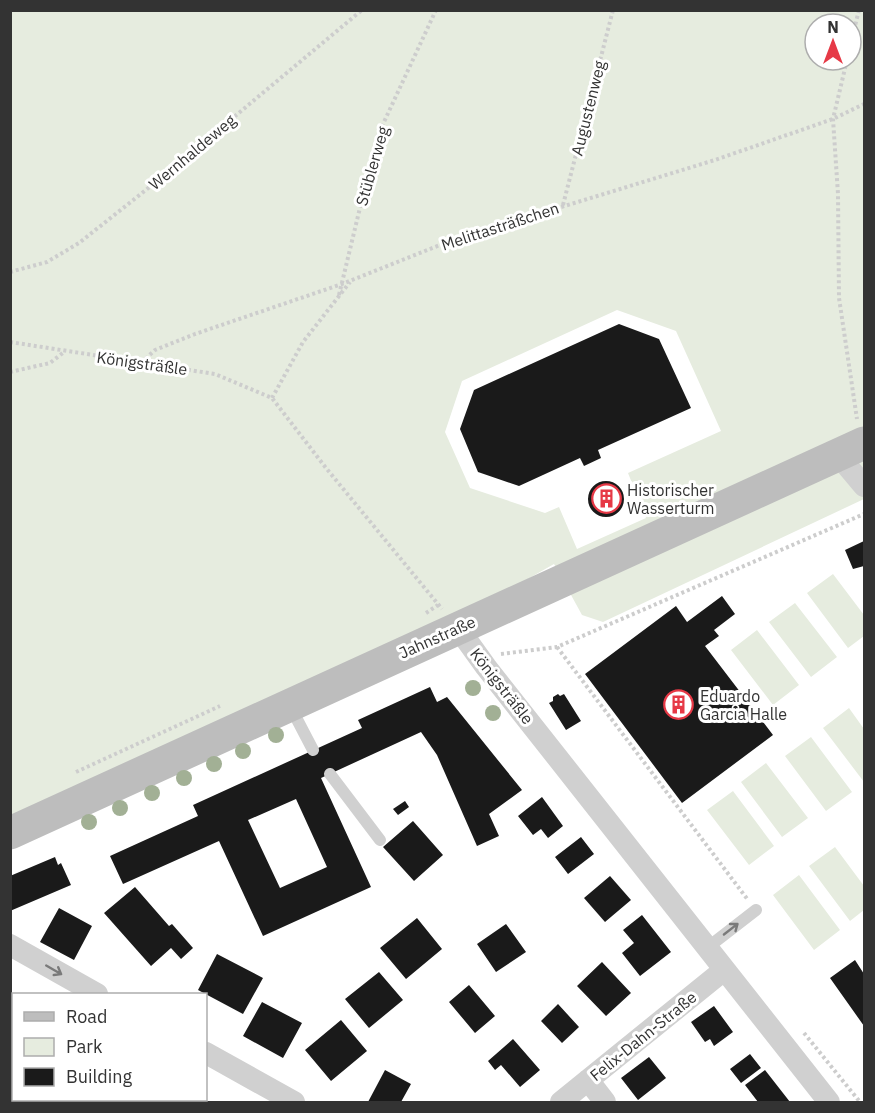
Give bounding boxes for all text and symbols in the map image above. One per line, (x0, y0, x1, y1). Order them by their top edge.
north arrow (803, 12, 863, 72)
text: N (827, 17, 839, 37)
street label: Augustenweg (567, 58, 610, 158)
street label: Wernhaldeweg (145, 110, 240, 194)
street label: Stüblerweg (351, 123, 393, 208)
street label: Melittasträßchen (439, 198, 561, 254)
street label: Königsträßle (95, 347, 189, 379)
place label: Historischer Wasserturm (627, 480, 714, 518)
building icon: Historischer Wasserturm (590, 483, 622, 515)
street label: Jahnstraße (396, 611, 479, 663)
street label: Königsträßle (466, 644, 538, 728)
place label: Eduardo Garcia Halle (700, 686, 787, 724)
building icon: Eduardo Garcia Halle (663, 689, 695, 721)
one-way arrow (723, 923, 739, 936)
one-way arrow (45, 964, 62, 976)
street label: Felix-Dahn-Straße (586, 987, 701, 1085)
legend (12, 993, 207, 1101)
text: Road (66, 1005, 107, 1028)
text: Park (66, 1035, 103, 1058)
text: Building (66, 1065, 133, 1088)

